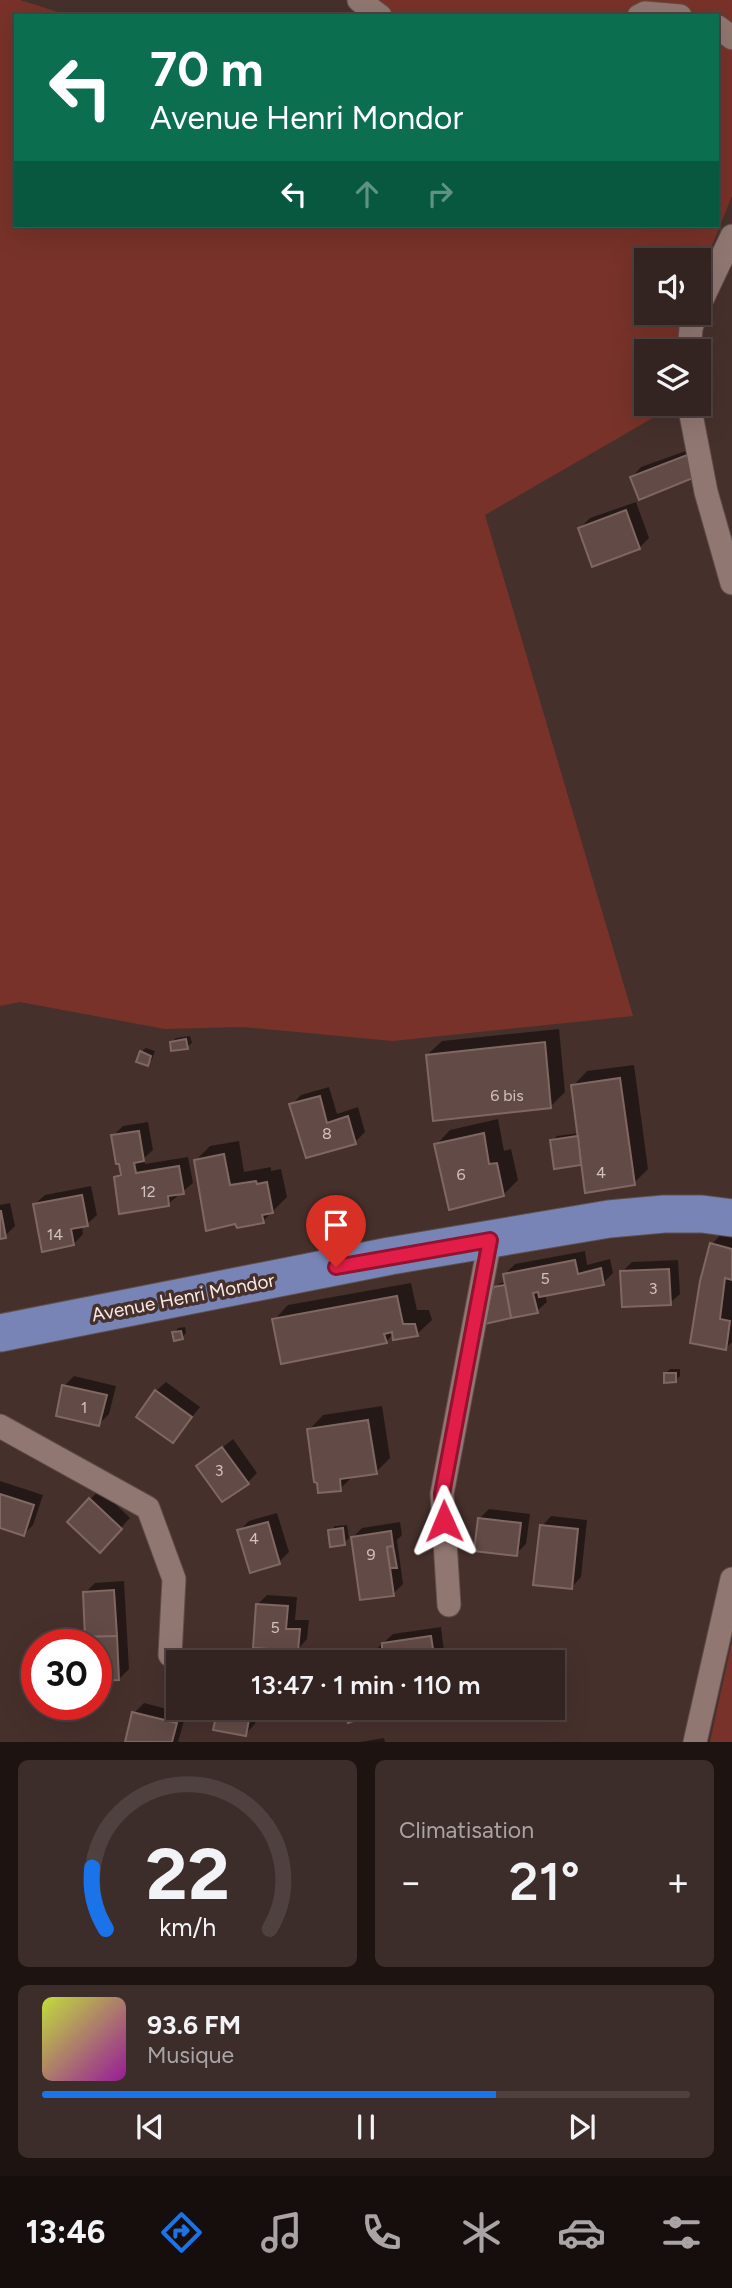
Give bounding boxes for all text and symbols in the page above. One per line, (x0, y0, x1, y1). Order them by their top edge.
text: 70 m (150, 39, 263, 98)
icon: left (35, 42, 126, 133)
text: Avenue Henri Mondor (150, 99, 463, 137)
icon: left (275, 175, 313, 213)
icon: ahead (348, 175, 386, 213)
icon: right (421, 175, 459, 213)
map controls (634, 248, 711, 416)
button: sound (634, 248, 711, 325)
button: layers (634, 339, 711, 416)
house number: 6 bis (490, 1086, 524, 1105)
house number: 8 (322, 1124, 332, 1143)
house number: 4 (596, 1163, 606, 1182)
house number: 6 (456, 1165, 466, 1184)
house number: 12 (140, 1182, 156, 1201)
pin (306, 1195, 366, 1267)
icon: arrive (317, 1206, 355, 1244)
house number: 14 (47, 1225, 63, 1244)
street label: Avenue Henri Mondor (90, 1268, 277, 1327)
house number: 5 (540, 1269, 550, 1288)
house number: 3 (649, 1279, 657, 1298)
house number: 1 (81, 1398, 87, 1417)
house number: 3 (215, 1461, 223, 1480)
position arrow (407, 1484, 481, 1558)
house number: 4 (249, 1529, 259, 1548)
house number: 9 (366, 1545, 376, 1564)
house number: 5 (270, 1618, 280, 1637)
speed limit sign: 30 (21, 1629, 112, 1720)
text: 13:47 · 1 min · 110 m (251, 1669, 480, 1701)
text: Climatisation (399, 1816, 534, 1844)
text: 22 (145, 1831, 230, 1918)
text: 21° (509, 1851, 580, 1913)
text: − (399, 1859, 423, 1905)
text: + (666, 1859, 690, 1905)
text: km/h (159, 1912, 216, 1942)
text: 93.6 FM (147, 2009, 241, 2041)
text: Musique (147, 2041, 234, 2069)
icon: previous (131, 2108, 169, 2146)
icon: pause (347, 2108, 385, 2146)
icon: next (563, 2108, 601, 2146)
icon: directions (157, 2208, 206, 2257)
icon: music (257, 2208, 306, 2257)
icon: phone (357, 2208, 406, 2257)
icon: climate (457, 2208, 506, 2257)
icon: car (557, 2208, 606, 2257)
icon: filters (657, 2208, 706, 2257)
text: 13:46 (26, 2213, 105, 2251)

